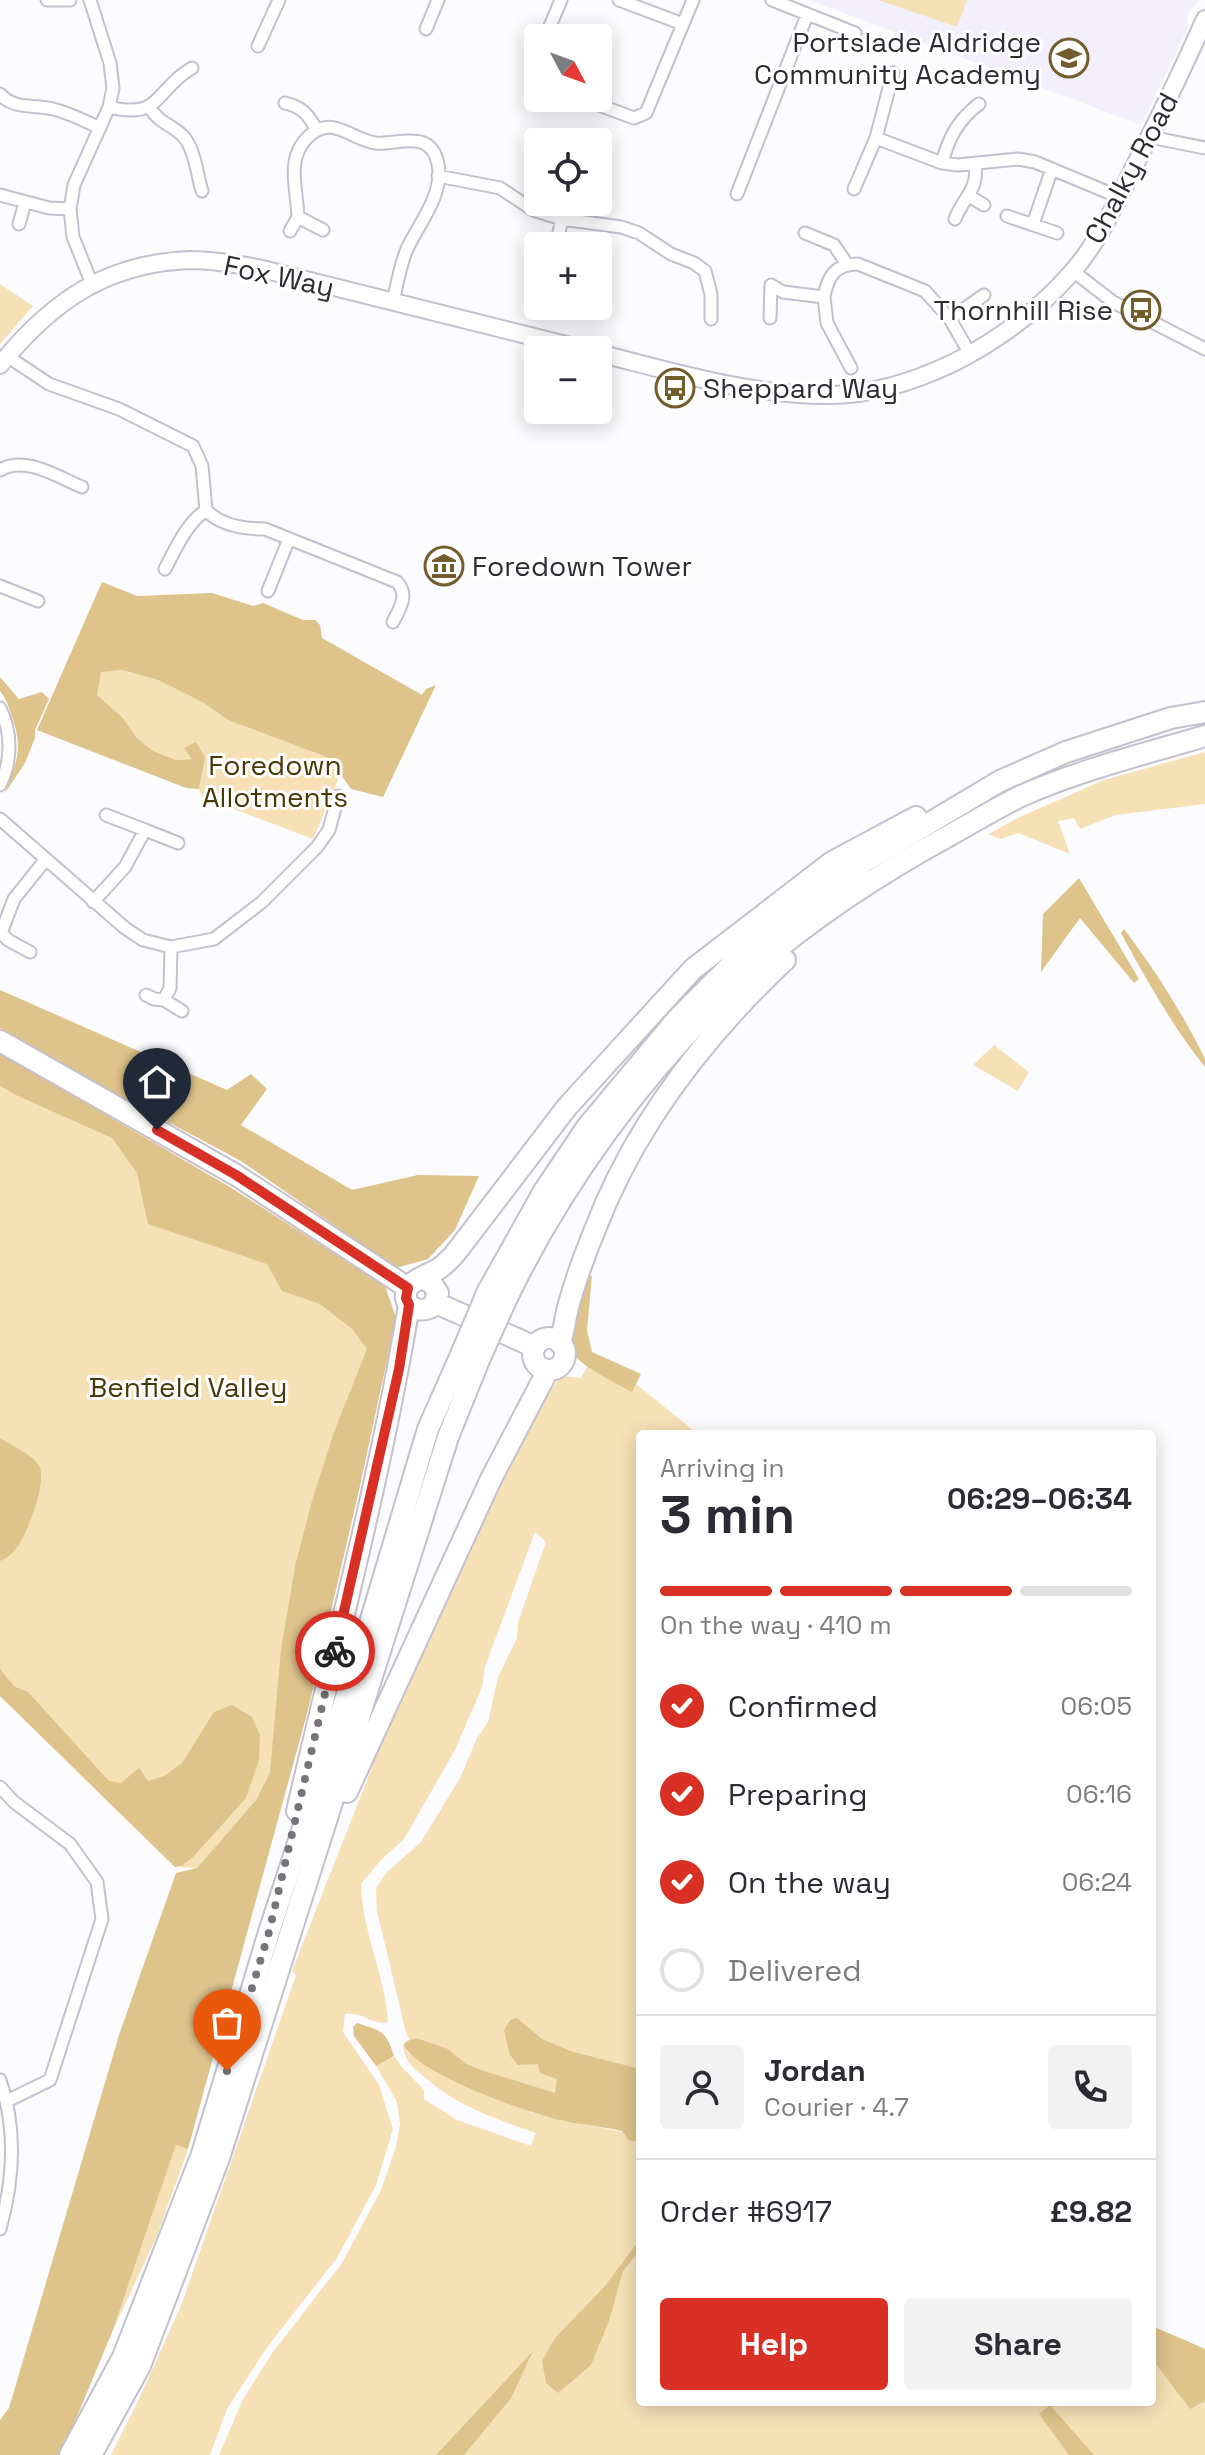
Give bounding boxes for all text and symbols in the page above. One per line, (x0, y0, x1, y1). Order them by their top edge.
north arrow (524, 24, 612, 112)
map controls (524, 24, 612, 424)
place label: Portslade Aldridge Community Academy (754, 24, 1041, 92)
school or university icon: Portslade Aldridge Community Academy (1048, 37, 1090, 79)
street label: Chalky Road (1076, 86, 1186, 250)
button: locate (524, 128, 612, 216)
button: + (524, 232, 612, 320)
street label: Fox Way (220, 247, 338, 305)
bus stop icon: Thornhill Rise (1120, 289, 1162, 331)
place label: Thornhill Rise (934, 292, 1113, 328)
button: − (524, 336, 612, 424)
bus stop icon: Sheppard Way (654, 367, 696, 409)
place label: Sheppard Way (703, 370, 898, 406)
museum icon: Foredown Tower (423, 545, 465, 587)
place label: Foredown Tower (472, 548, 692, 584)
park label: Foredown Allotments (202, 747, 348, 815)
pin (123, 1048, 191, 1130)
icon: home (135, 1060, 179, 1104)
park label: Benfield Valley (89, 1369, 287, 1405)
text: Arriving in (660, 1451, 784, 1485)
text: 06:29–06:34 (947, 1479, 1132, 1518)
text: 3 min (660, 1482, 795, 1548)
text: On the way · 410 m (660, 1608, 892, 1642)
courier (295, 1611, 375, 1691)
icon: bike (313, 1629, 357, 1673)
icon: check (660, 1684, 704, 1728)
text: Confirmed (728, 1687, 878, 1726)
text: 06:05 (1061, 1689, 1132, 1723)
icon: check (660, 1772, 704, 1816)
text: Preparing (728, 1775, 867, 1814)
text: 06:16 (1066, 1777, 1132, 1811)
icon: check (660, 1860, 704, 1904)
text: On the way (728, 1863, 891, 1902)
text: 06:24 (1062, 1865, 1132, 1899)
text: Delivered (728, 1951, 862, 1990)
pin (193, 1989, 261, 2071)
icon: bag (205, 2001, 249, 2045)
button: person (660, 2045, 744, 2129)
button: phone (1048, 2045, 1132, 2129)
text: Jordan (764, 2051, 866, 2090)
text: Courier · 4.7 (764, 2090, 909, 2124)
text: Order #6917 (660, 2192, 832, 2231)
text: £9.82 (1050, 2192, 1132, 2231)
button: Help (660, 2298, 888, 2390)
button: Share (904, 2298, 1132, 2390)

